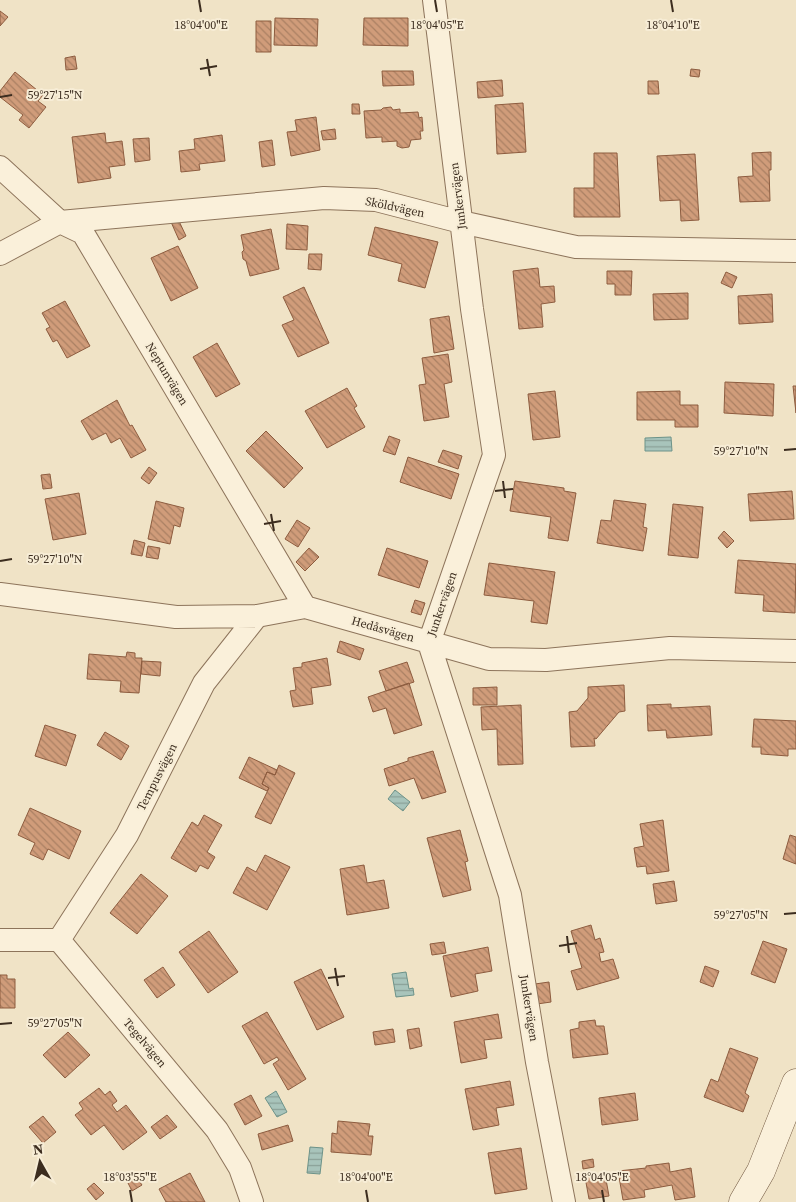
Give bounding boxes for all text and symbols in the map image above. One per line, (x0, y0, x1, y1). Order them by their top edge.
text: 18°04'00"E (174, 17, 228, 33)
text: 18°04'05"E (410, 17, 464, 33)
text: 18°04'10"E (646, 17, 700, 33)
text: 59°27'15"N (27, 87, 83, 103)
street label: Junkervägen (446, 162, 470, 231)
street label: Sköldvägen (364, 193, 426, 221)
street label: Neptunvägen (142, 340, 192, 408)
text: 59°27'10"N (713, 443, 769, 459)
text: 59°27'10"N (27, 551, 83, 567)
street label: Junkervägen (423, 570, 461, 639)
street label: Hedåsvägen (350, 612, 416, 646)
street label: Tempusvägen (133, 741, 181, 813)
text: 59°27'05"N (713, 907, 769, 923)
street label: Junkervägen (516, 972, 542, 1043)
text: 59°27'05"N (27, 1015, 83, 1031)
street label: Tegelvägen (120, 1015, 170, 1071)
north arrow (15, 1137, 65, 1187)
text: N (32, 1139, 45, 1160)
text: 18°03'55"E (103, 1169, 157, 1185)
text: 18°04'00"E (339, 1169, 393, 1185)
text: 18°04'05"E (575, 1169, 629, 1185)

